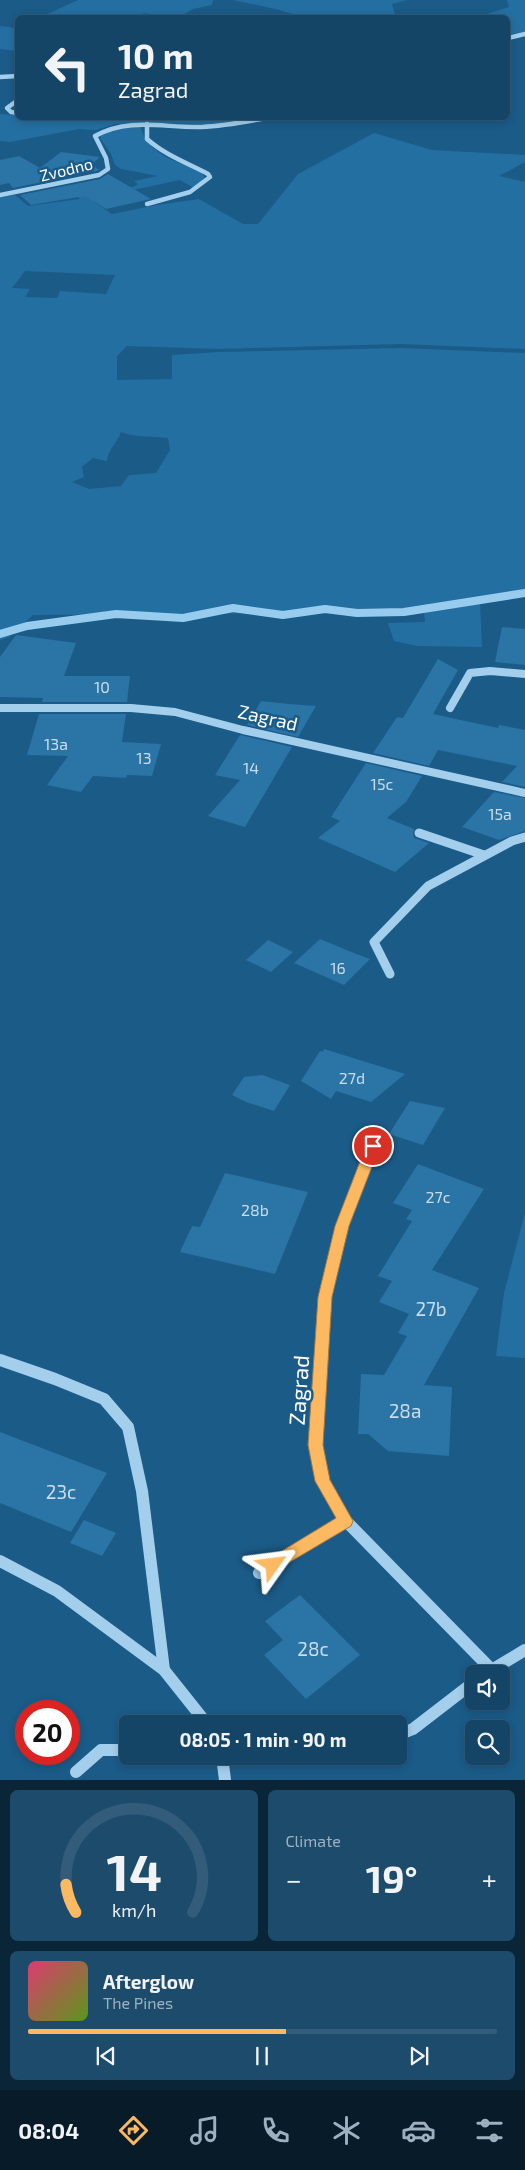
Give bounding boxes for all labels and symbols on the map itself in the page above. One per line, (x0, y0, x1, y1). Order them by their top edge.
street label: Zvodno (38, 153, 94, 185)
house number: 10 (94, 677, 110, 696)
street label: Zagrad (236, 699, 300, 735)
house number: 13a (44, 734, 68, 753)
house number: 13 (136, 748, 152, 767)
house number: 14 (243, 758, 259, 777)
house number: 15c (371, 774, 394, 793)
house number: 15a (488, 804, 512, 823)
house number: 16 (330, 958, 346, 977)
house number: 27d (339, 1068, 365, 1087)
pin (352, 1125, 394, 1167)
house number: 27c (425, 1187, 451, 1206)
house number: 28b (241, 1200, 269, 1219)
house number: 27b (415, 1297, 447, 1320)
street label: Zagrad (283, 1354, 313, 1426)
house number: 28a (389, 1399, 421, 1422)
house number: 23c (46, 1480, 76, 1503)
position arrow (246, 1538, 298, 1590)
house number: 28c (297, 1637, 329, 1660)
speed limit sign: 20 (15, 1700, 80, 1765)

